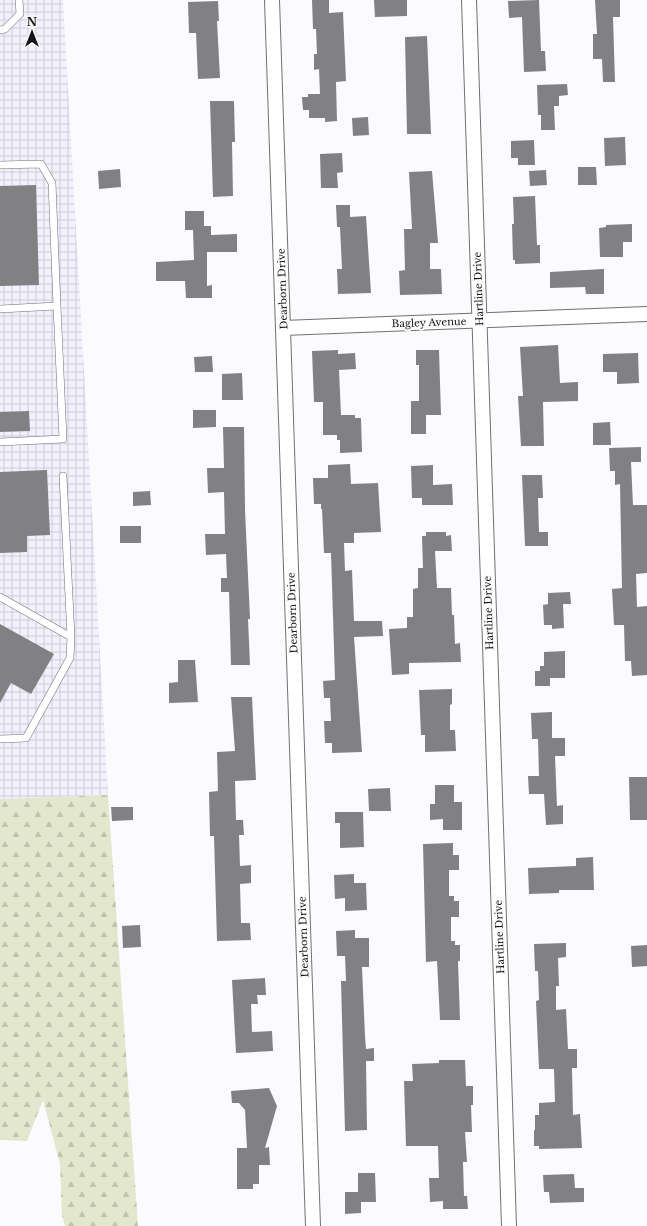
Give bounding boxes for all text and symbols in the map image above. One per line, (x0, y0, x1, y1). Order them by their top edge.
north arrow (12, 12, 52, 52)
text: N (27, 15, 38, 29)
street label: Dearborn Drive (275, 248, 290, 330)
street label: Hartline Drive (471, 251, 486, 326)
street label: Bagley Avenue (391, 315, 467, 330)
street label: Dearborn Drive (285, 572, 300, 654)
street label: Hartline Drive (481, 575, 496, 650)
street label: Dearborn Drive (296, 896, 311, 978)
street label: Hartline Drive (492, 899, 507, 974)

